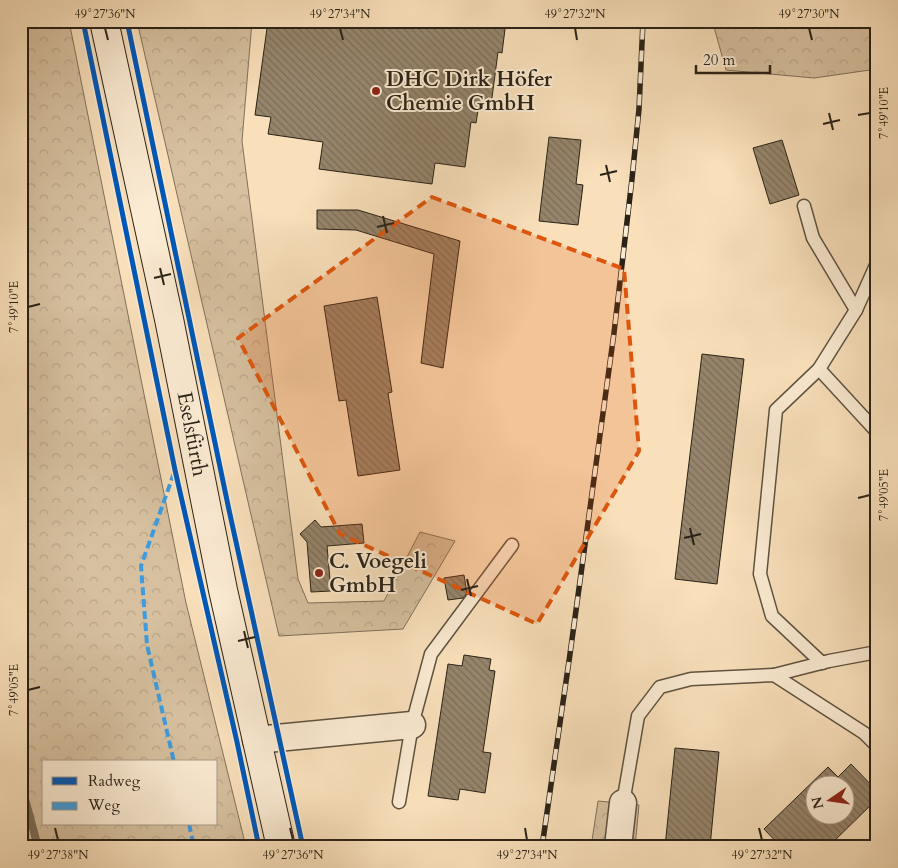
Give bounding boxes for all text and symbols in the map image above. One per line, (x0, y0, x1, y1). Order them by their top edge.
text: 49°27'36"N (75, 6, 136, 22)
text: 49°27'34"N (310, 6, 371, 22)
text: 49°27'32"N (545, 6, 606, 22)
text: 49°27'30"N (779, 6, 840, 22)
scale bar (696, 42, 769, 74)
text: 20 m (703, 50, 735, 70)
place label: DHC Dirk Höfer Chemie GmbH (386, 65, 553, 118)
marker: DHC Dirk Höfer Chemie GmbH (370, 85, 382, 97)
text: 7°49'10"E (876, 87, 892, 139)
text: 7°49'10"E (6, 281, 22, 333)
street label: Eselsfürth (170, 389, 214, 479)
text: 7°49'05"E (876, 469, 892, 521)
place label: C. Voegeli GmbH (329, 547, 427, 600)
marker: C. Voegeli GmbH (313, 567, 325, 579)
text: 7°49'05"E (6, 664, 22, 716)
legend (42, 760, 218, 826)
text: Radweg (88, 771, 141, 791)
north arrow (806, 776, 856, 826)
text: Weg (87, 795, 120, 815)
text: N (807, 795, 828, 811)
text: 49°27'38"N (28, 847, 89, 863)
text: 49°27'36"N (263, 847, 324, 863)
text: 49°27'34"N (497, 847, 558, 863)
text: 49°27'32"N (732, 847, 793, 863)

